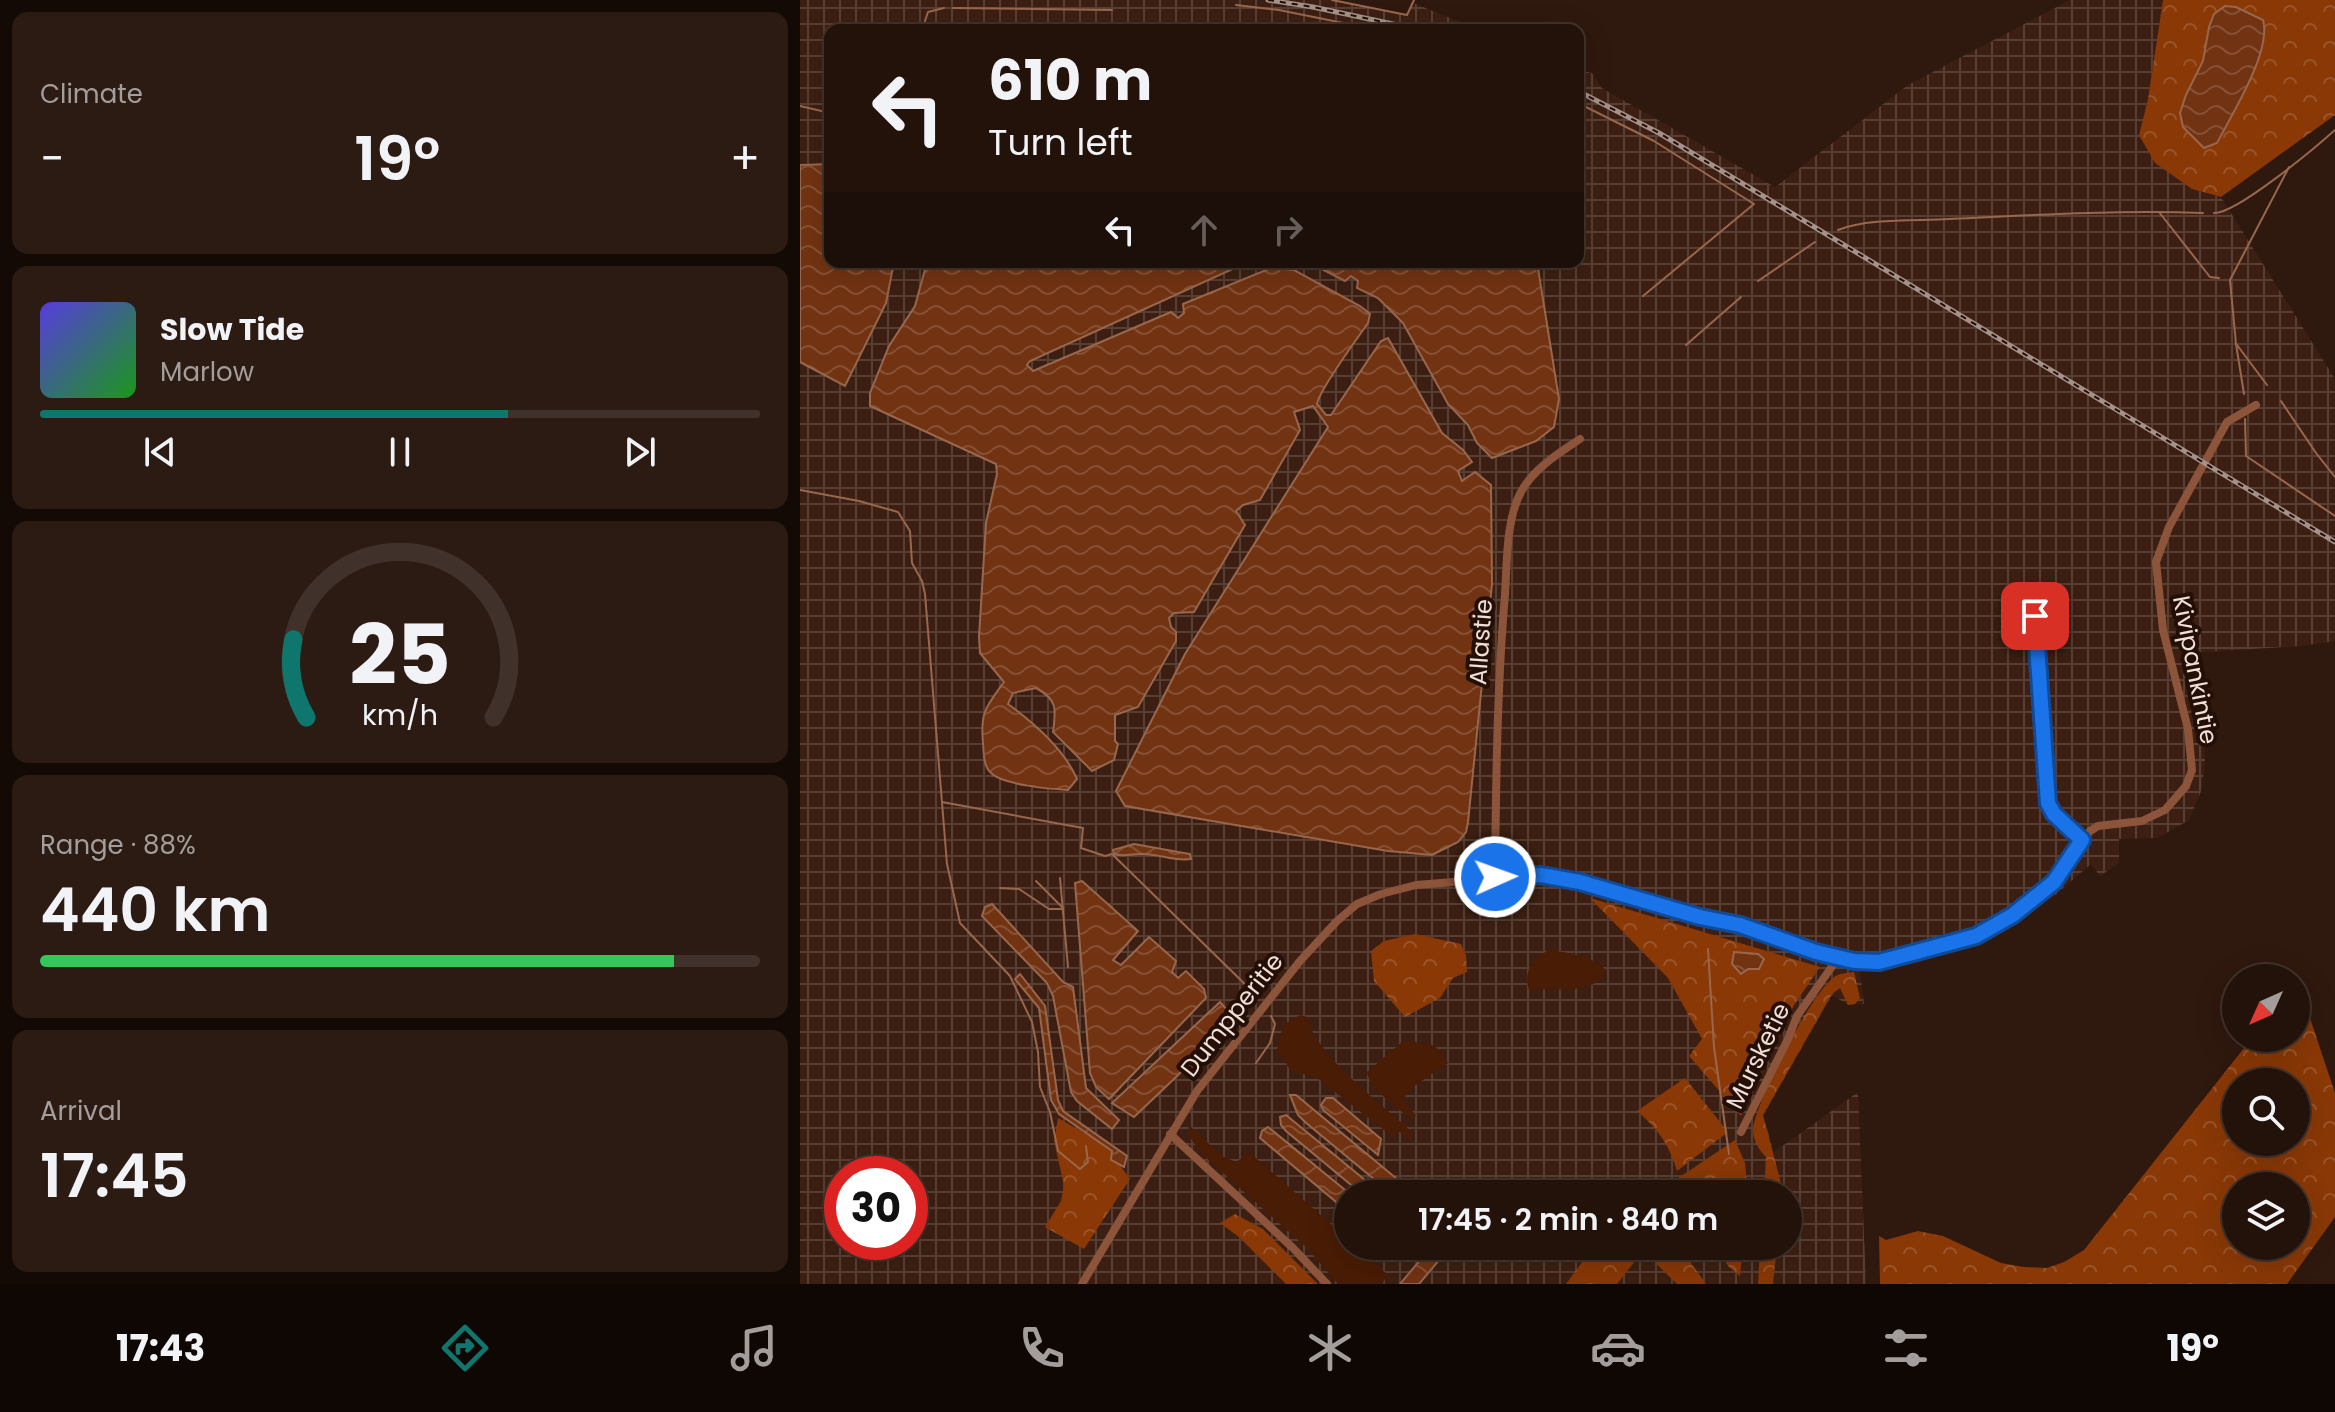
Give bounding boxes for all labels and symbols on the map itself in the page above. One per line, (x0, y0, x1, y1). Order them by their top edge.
pin (2001, 582, 2069, 650)
street label: Kivipankintie (2165, 593, 2226, 747)
street label: Allastie (1461, 598, 1500, 686)
position arrow (1453, 835, 1537, 919)
street label: Dumpperitie (1173, 946, 1290, 1083)
north arrow (2222, 964, 2310, 1052)
street label: Mursketie (1718, 997, 1797, 1114)
speed limit sign: 30 (824, 1156, 928, 1260)

